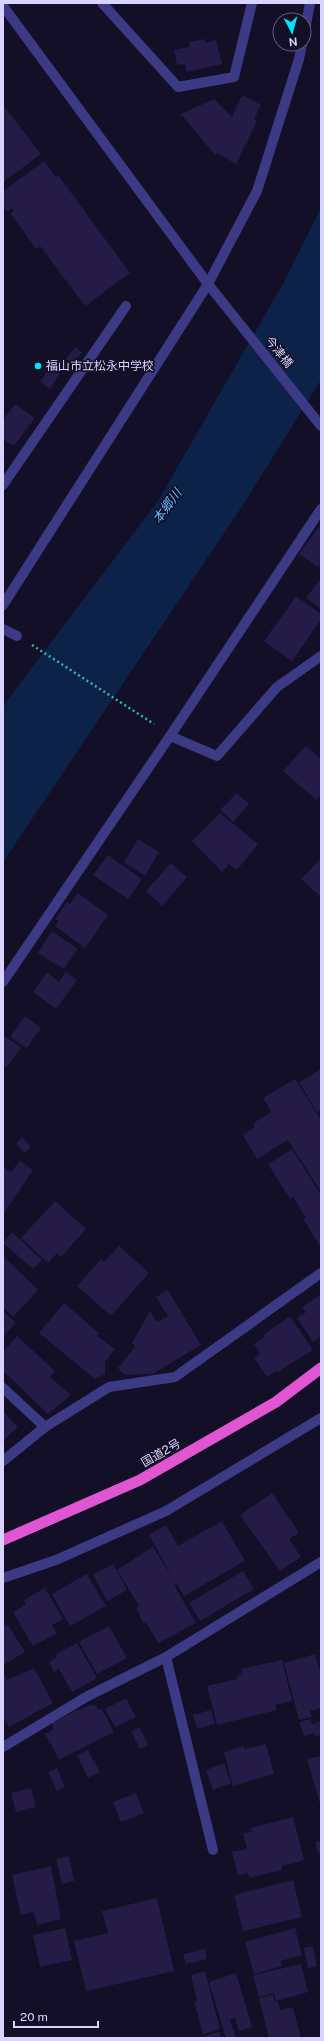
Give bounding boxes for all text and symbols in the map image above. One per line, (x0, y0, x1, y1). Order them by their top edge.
north arrow (272, 12, 312, 52)
text: N (288, 36, 298, 48)
street label: 今津橋 (262, 334, 296, 370)
place label: 福山市立松永中学校 (46, 359, 154, 373)
marker: 福山市立松永中学校 (33, 361, 43, 371)
water label: 本郷川 (149, 484, 186, 526)
street label: 国道2号 (139, 1436, 183, 1470)
scale bar (14, 2003, 98, 2029)
text: 20 m (20, 2010, 48, 2024)

